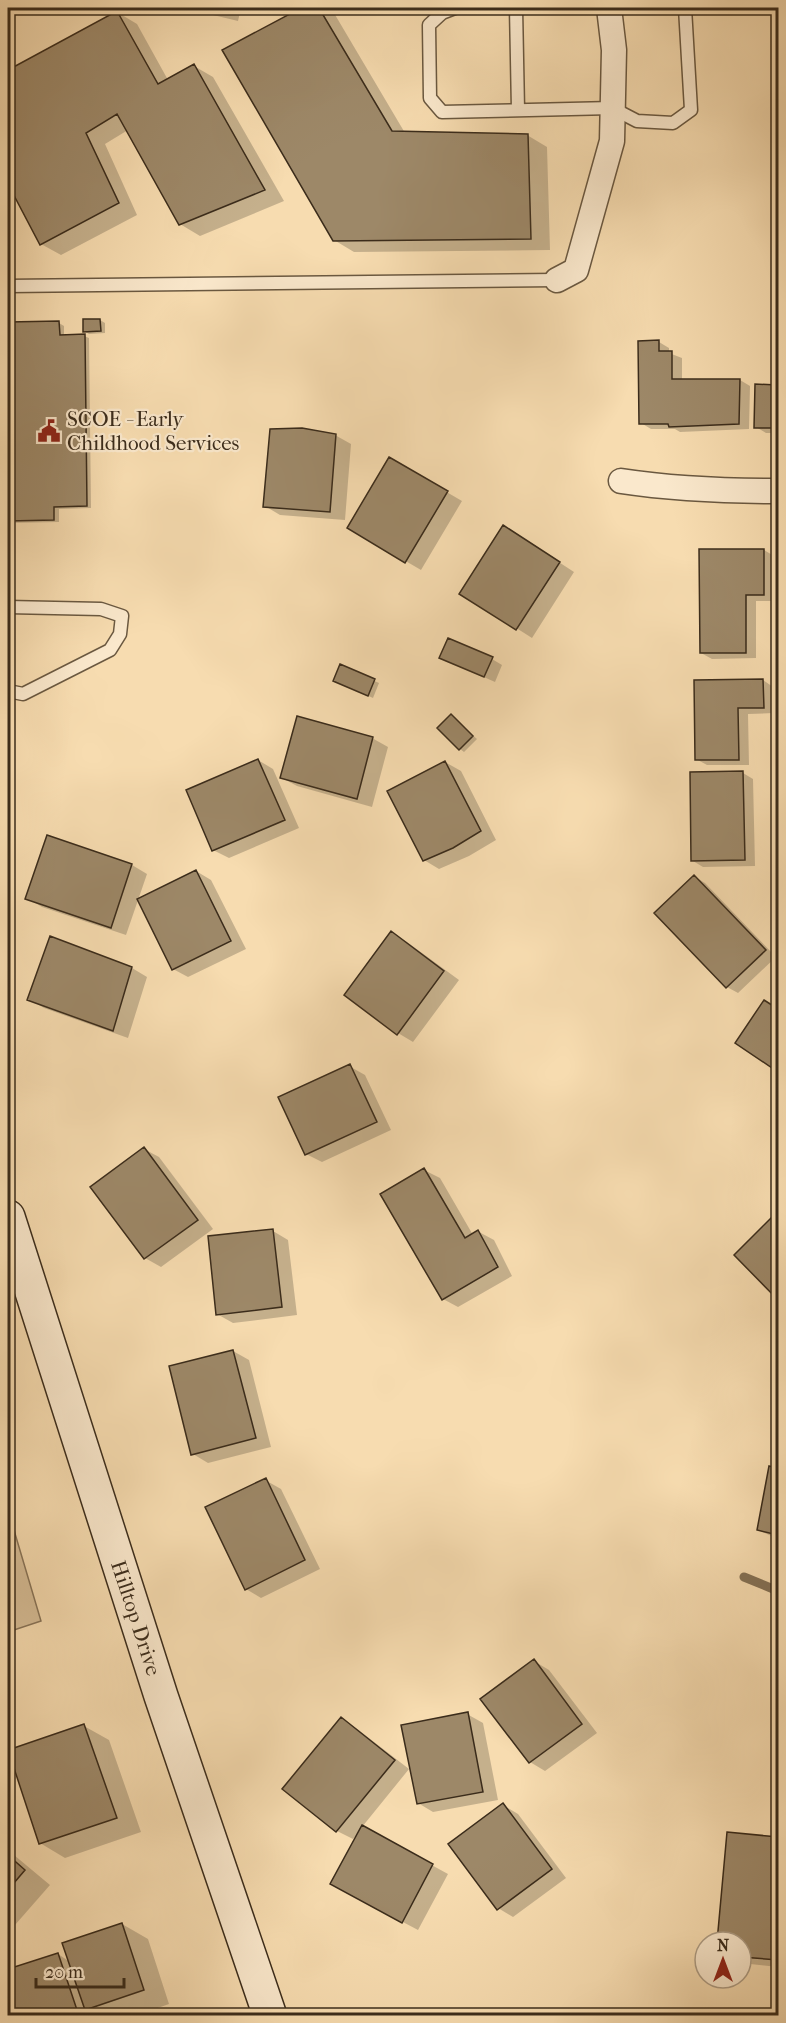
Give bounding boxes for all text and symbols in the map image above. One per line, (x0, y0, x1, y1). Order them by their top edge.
place label: SCOE - Early Childhood Services (67, 407, 240, 455)
public building icon: SCOE - Early Childhood Services (36, 418, 62, 444)
street label: Hilltop Drive (106, 1557, 166, 1679)
north arrow (693, 1930, 753, 1990)
text: N (717, 1936, 730, 1955)
scale bar (36, 1951, 124, 1989)
text: 20 m (45, 1962, 83, 1983)

